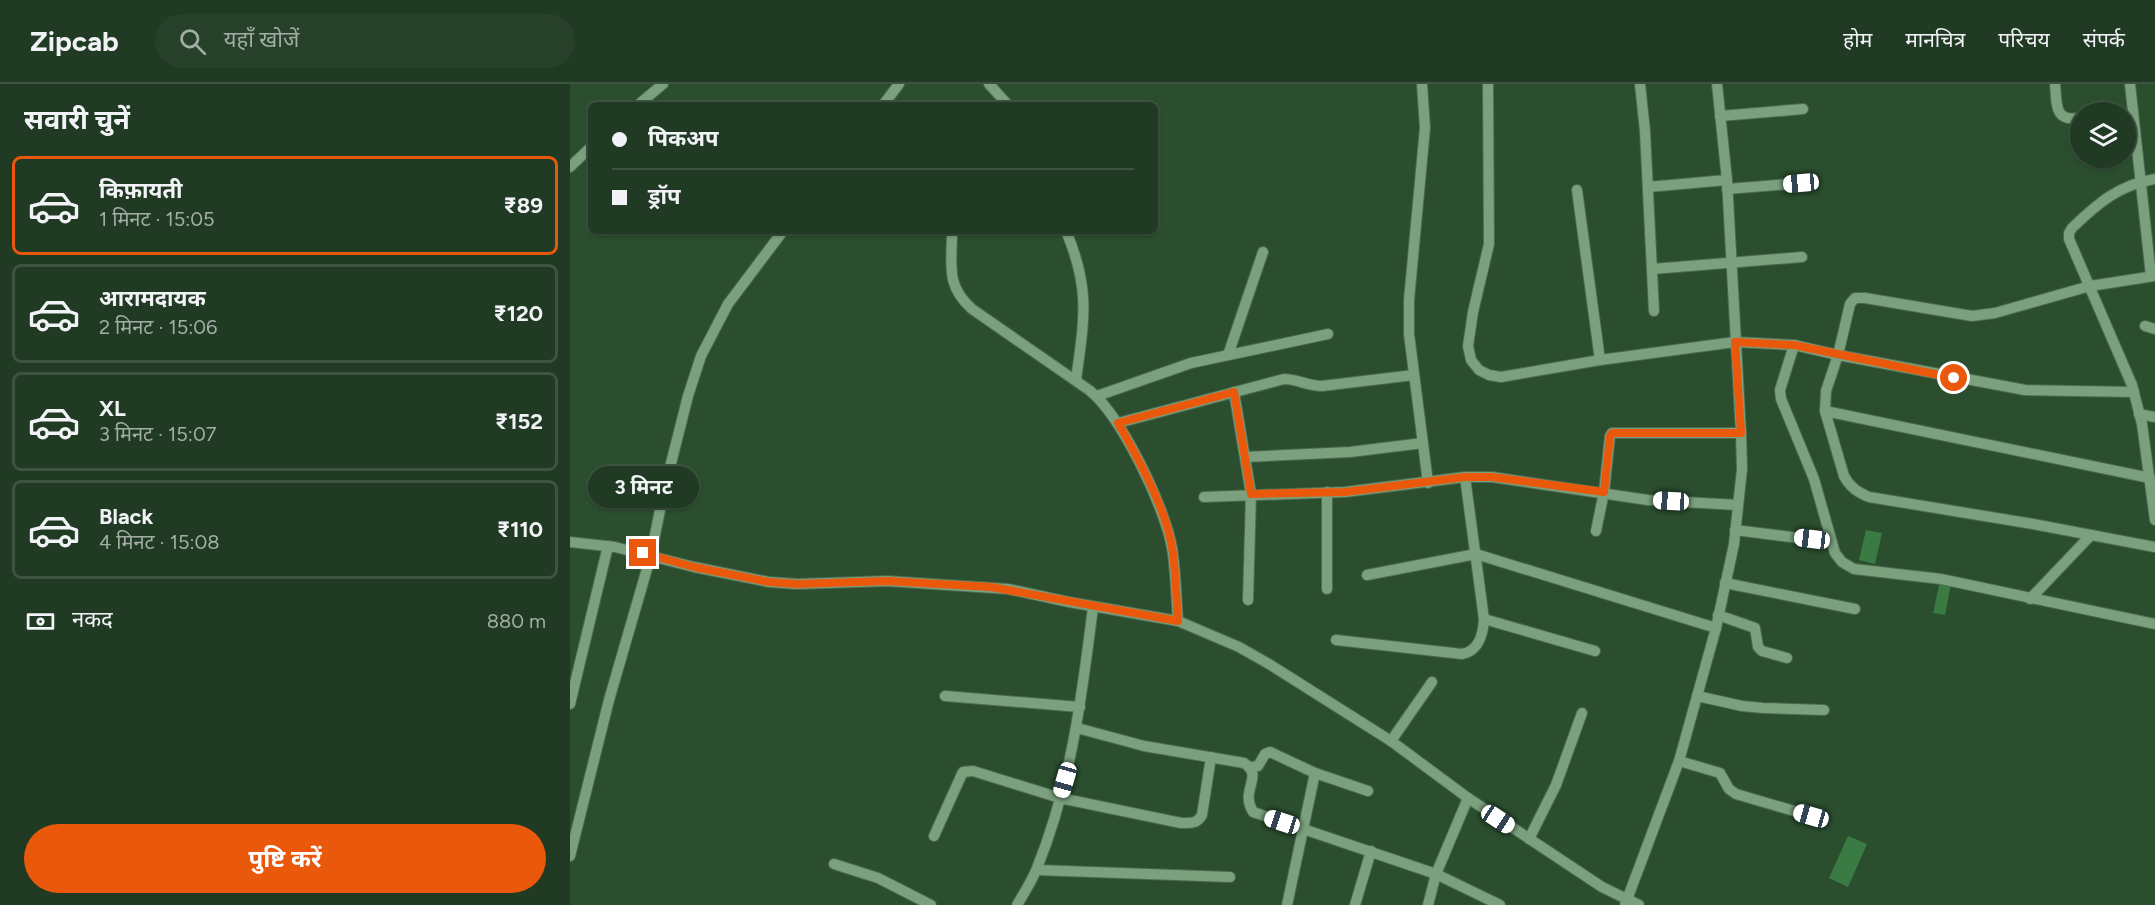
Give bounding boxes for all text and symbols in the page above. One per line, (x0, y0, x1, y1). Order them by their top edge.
search box (155, 14, 575, 68)
text: Zipcab (30, 24, 119, 58)
icon: search (176, 25, 209, 58)
text: यहाँ खोजें (224, 26, 299, 53)
text: होम (1843, 27, 1872, 52)
text: मानचित्र (1905, 27, 1965, 52)
text: परिचय (1998, 27, 2050, 52)
text: संपर्क (2083, 27, 2125, 52)
map controls (2070, 102, 2136, 168)
button: layers (2070, 102, 2136, 168)
text: सवारी चुनें (24, 103, 130, 136)
text: पिकअप (648, 125, 719, 152)
car (1782, 172, 1820, 194)
text: किफ़ायती (99, 177, 183, 204)
icon: car (27, 179, 81, 233)
text: ड्रॉप (648, 183, 681, 210)
text: ₹89 (504, 192, 543, 219)
text: 1 मिनट · 15:05 (99, 207, 215, 231)
text: आरामदायक (99, 285, 206, 312)
icon: car (27, 287, 81, 341)
text: ₹120 (494, 300, 543, 327)
text: 2 मिनट · 15:06 (99, 315, 217, 339)
route start (1940, 364, 1967, 391)
icon: car (27, 395, 81, 449)
text: XL (99, 395, 126, 422)
text: ₹152 (495, 408, 543, 435)
text: 3 मिनट · 15:07 (99, 422, 216, 446)
callout: 3 मिनट (587, 466, 698, 508)
text: 3 मिनट (615, 475, 672, 499)
car (1653, 491, 1689, 511)
icon: car (27, 503, 81, 557)
text: Black (99, 503, 153, 530)
text: ₹110 (497, 516, 543, 543)
car (1793, 528, 1831, 550)
text: 4 मिनट · 15:08 (99, 530, 220, 554)
route end (629, 539, 656, 566)
icon: cash (24, 605, 57, 638)
text: नकद (72, 606, 113, 633)
text: 880 m (487, 609, 546, 633)
car (1051, 760, 1079, 800)
car (1478, 802, 1518, 836)
car (1791, 802, 1831, 830)
car (1262, 808, 1302, 836)
button: पुष्टि करें (24, 824, 546, 893)

